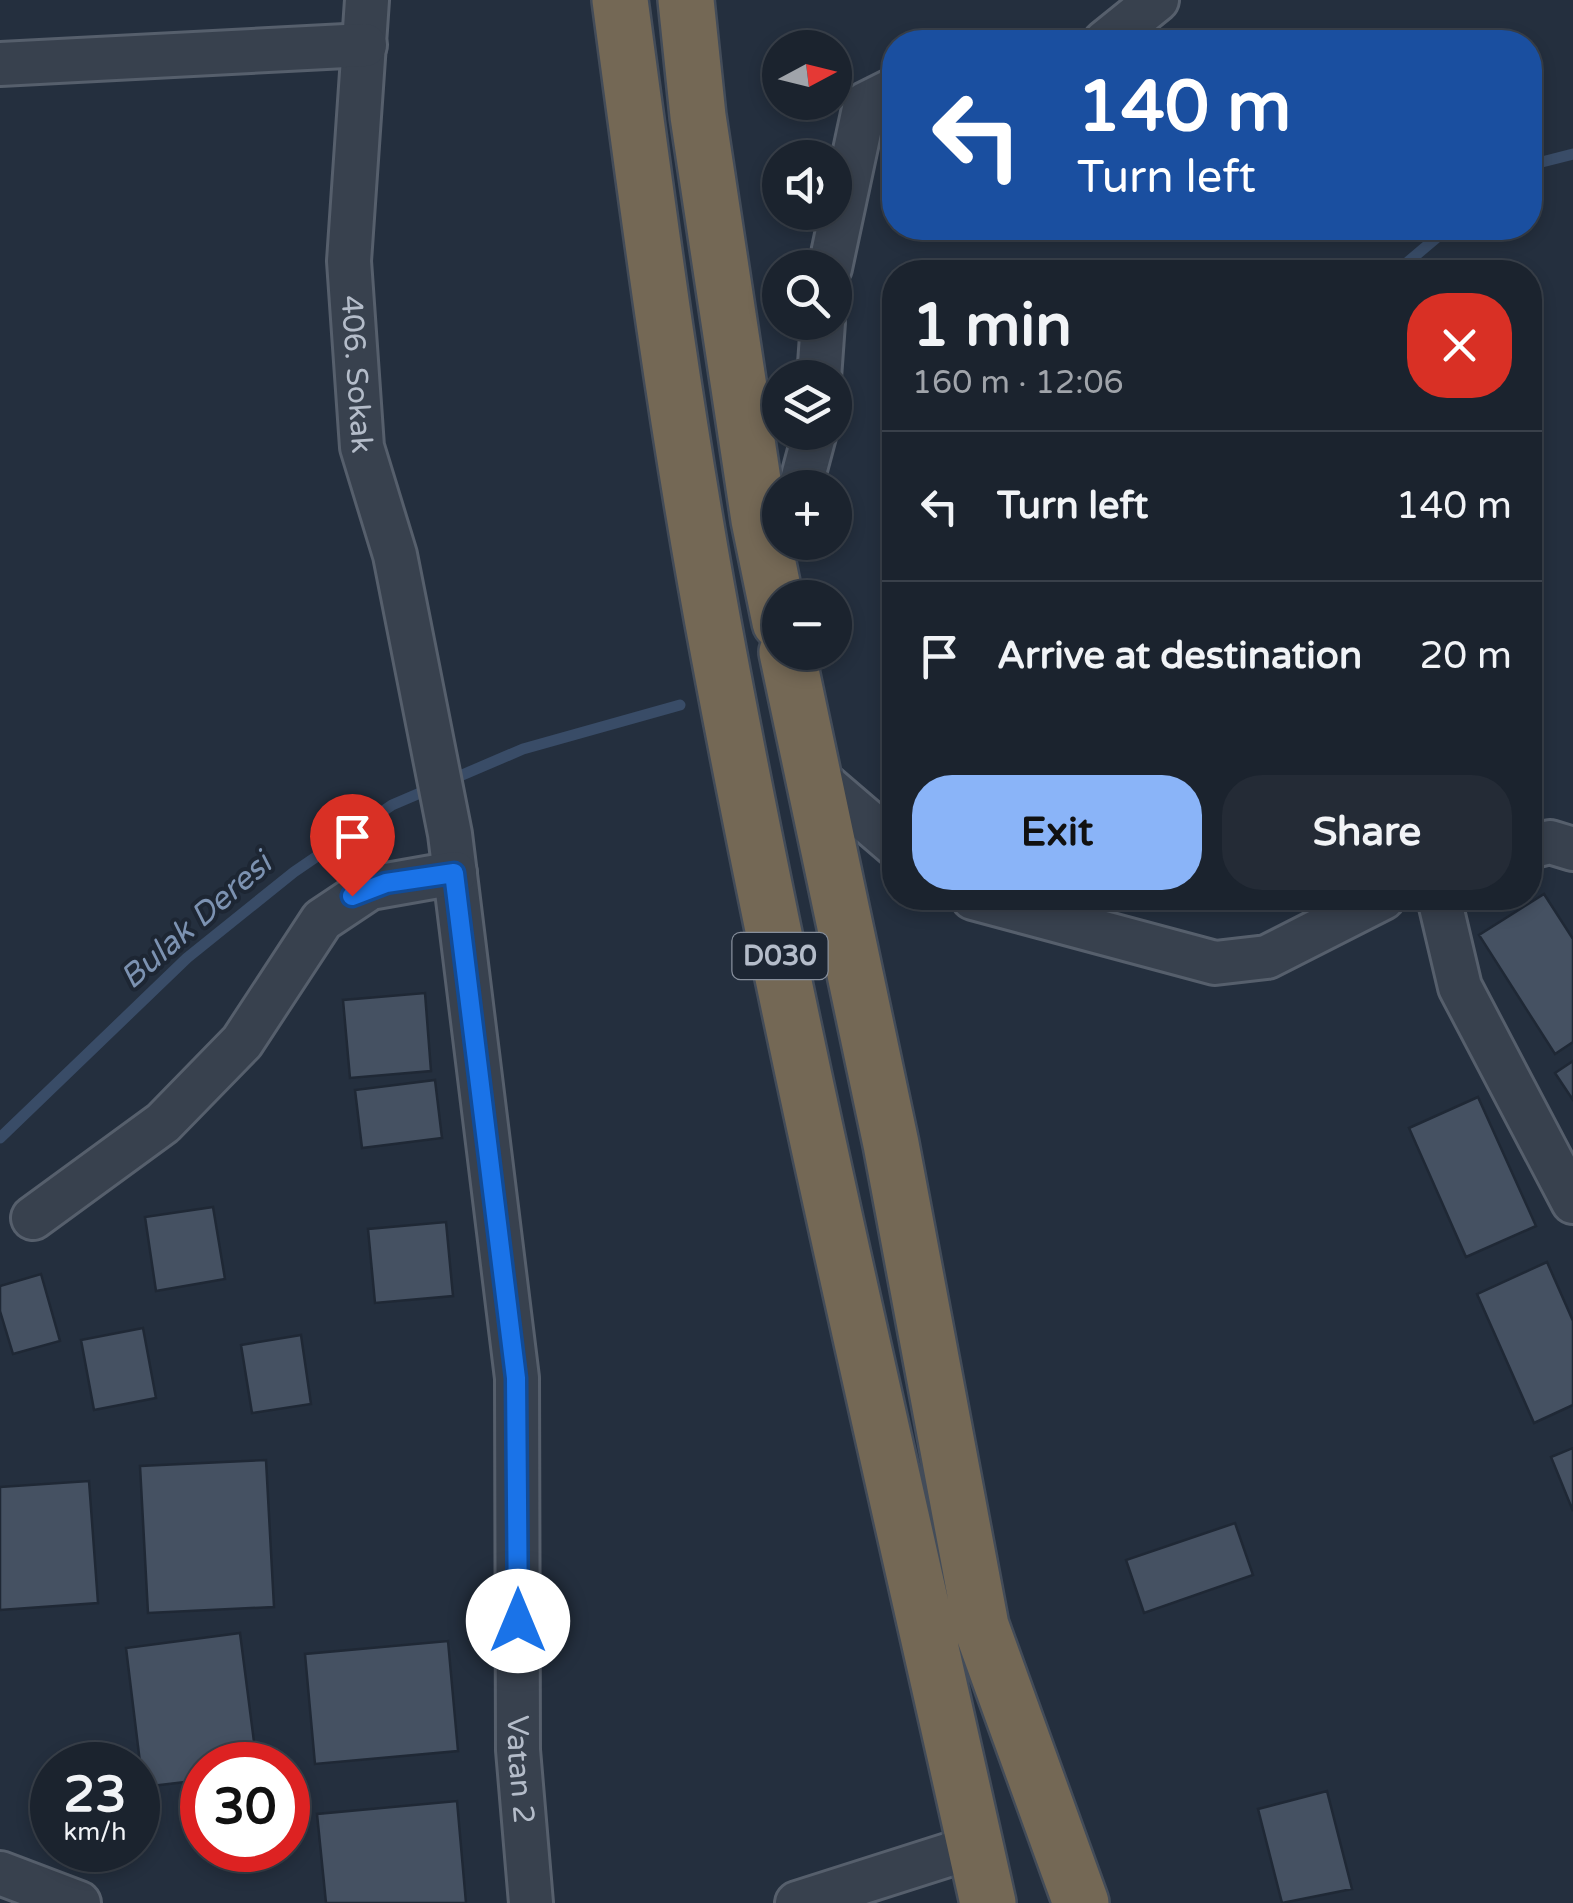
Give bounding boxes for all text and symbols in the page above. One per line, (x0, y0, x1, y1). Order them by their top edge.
north arrow (762, 30, 852, 120)
map controls (762, 30, 852, 670)
text: 140 m (1077, 66, 1291, 150)
icon: left (912, 70, 1042, 200)
button: sound (762, 140, 852, 230)
text: Turn left (1077, 151, 1256, 205)
button: search (762, 250, 852, 340)
text: 1 min (912, 290, 1072, 362)
button: close (1407, 293, 1512, 398)
street label: 406. Sokak (333, 294, 381, 454)
button: layers (762, 360, 852, 450)
text: 160 m · 12:06 (912, 364, 1124, 402)
button: + (762, 470, 852, 560)
icon: left (912, 479, 967, 534)
text: Turn left (997, 483, 1148, 529)
text: 140 m (1396, 483, 1512, 529)
button: − (762, 580, 852, 670)
icon: arrive (912, 629, 967, 684)
text: Arrive at destination (997, 633, 1362, 679)
text: 20 m (1420, 633, 1512, 679)
button: Exit (912, 775, 1202, 890)
button: Share (1222, 775, 1512, 890)
pin (310, 794, 395, 897)
icon: arrive (325, 809, 380, 864)
water label: Bulak Deresi (113, 842, 282, 997)
road number: D030 (732, 933, 828, 979)
position arrow (466, 1569, 570, 1673)
street label: Vatan 2 (499, 1715, 543, 1825)
speed limit sign: 30 (180, 1742, 310, 1872)
text: 23 (64, 1765, 126, 1825)
text: km/h (64, 1817, 126, 1847)

